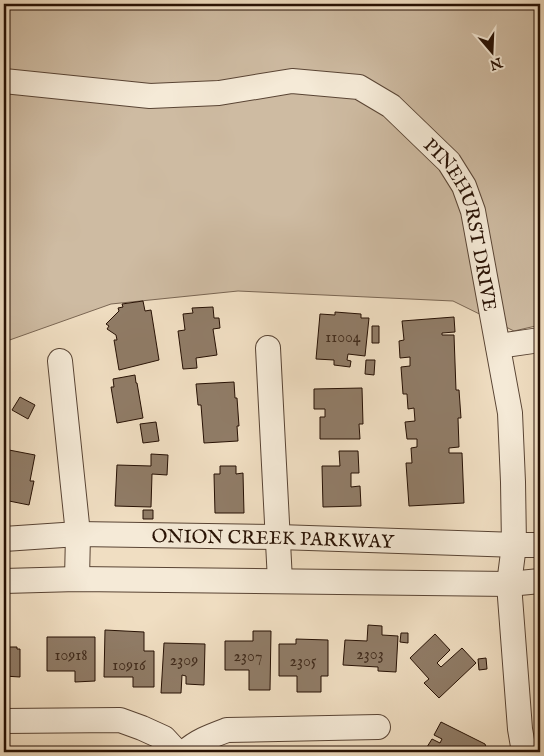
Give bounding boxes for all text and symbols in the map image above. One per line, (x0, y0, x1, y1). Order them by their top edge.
north arrow (466, 28, 516, 78)
text: N (487, 53, 506, 74)
street label: PINEHURST DRIVE (418, 134, 501, 313)
house number: 11004 (325, 328, 361, 348)
street label: ONION CREEK PARKWAY (151, 525, 395, 555)
house number: 2303 (356, 645, 384, 665)
house number: 10918 (55, 646, 87, 666)
house number: 2307 (234, 647, 262, 667)
house number: 2309 (170, 651, 198, 671)
house number: 2305 (289, 652, 317, 672)
house number: 10916 (112, 656, 146, 676)

